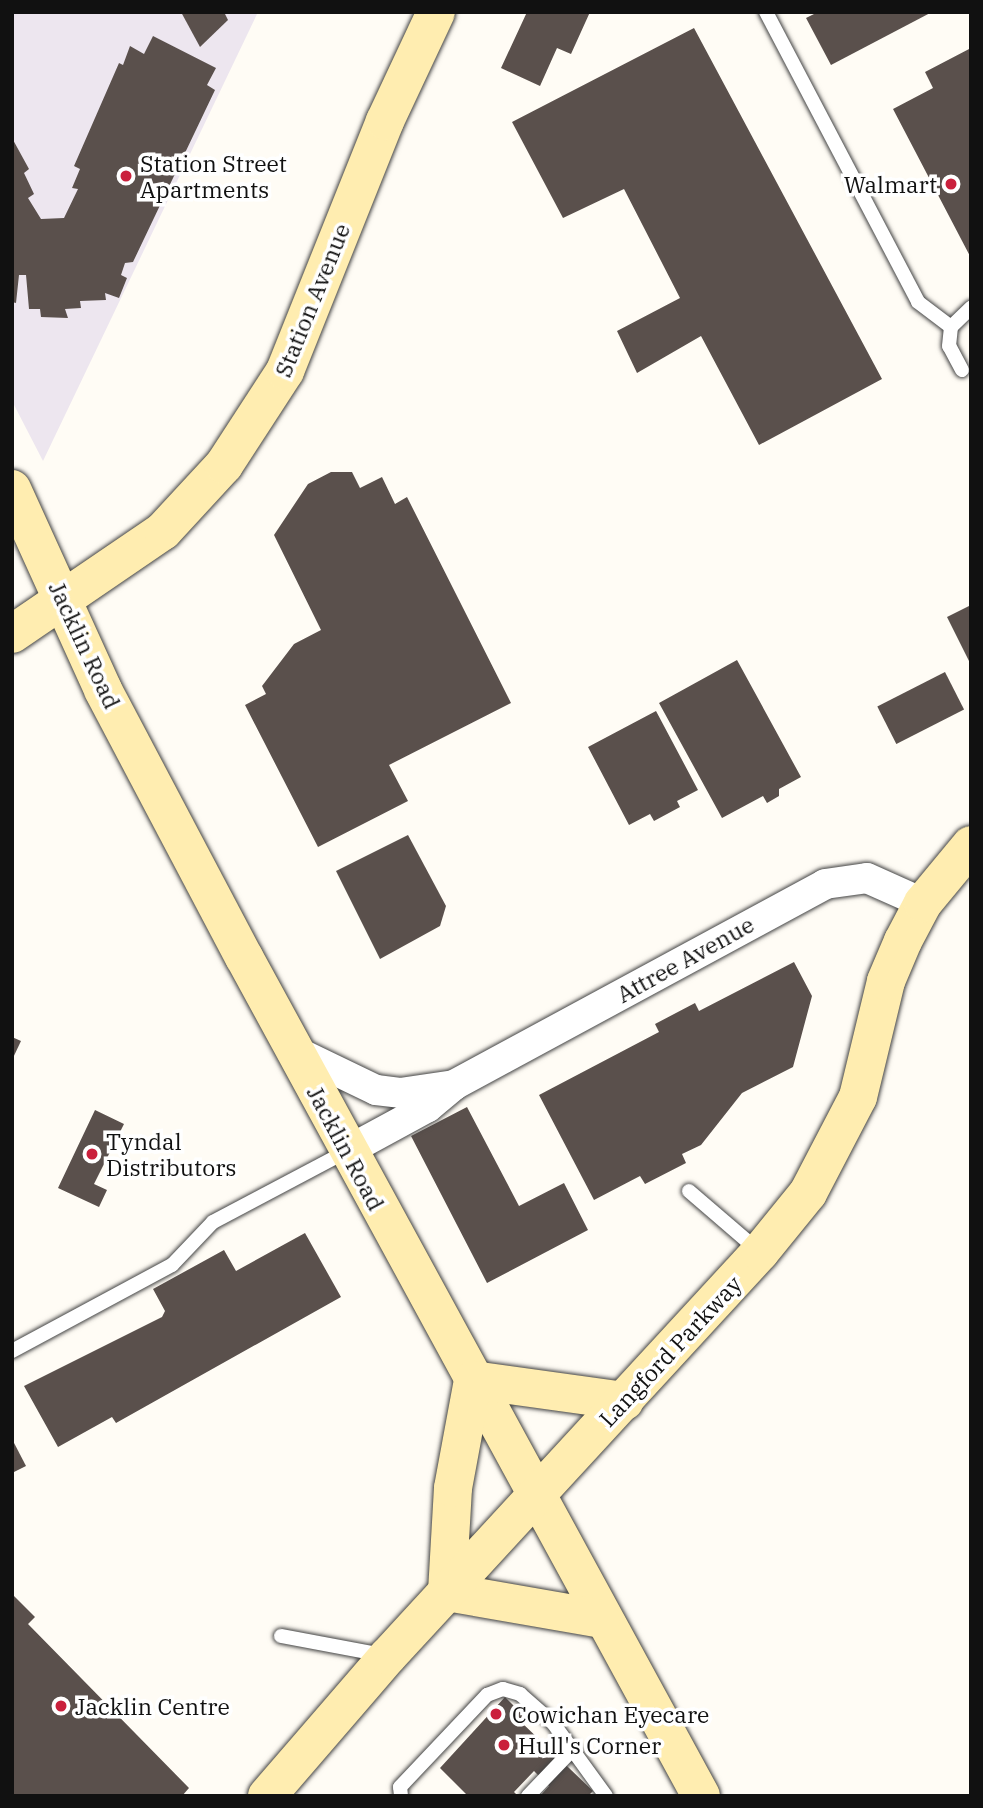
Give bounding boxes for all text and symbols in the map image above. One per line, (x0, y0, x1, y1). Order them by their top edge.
place label: Station Street Apartments (140, 149, 287, 203)
marker: Station Street Apartments (118, 168, 134, 184)
place label: Walmart (844, 170, 937, 198)
marker: Walmart (943, 176, 959, 192)
street label: Station Avenue (269, 219, 355, 381)
street label: Jacklin Road (43, 577, 127, 713)
street label: Attree Avenue (612, 910, 758, 1008)
street label: Jacklin Road (302, 1081, 390, 1215)
place label: Tyndal Distributors (106, 1127, 237, 1181)
marker: Tyndal Distributors (84, 1146, 100, 1162)
street label: Langford Parkway (593, 1270, 747, 1432)
place label: Jacklin Centre (75, 1692, 230, 1720)
marker: Jacklin Centre (53, 1698, 69, 1714)
place label: Cowichan Eyecare (512, 1700, 709, 1728)
marker: Cowichan Eyecare (486, 1704, 506, 1724)
place label: Hull's Corner (518, 1731, 661, 1759)
marker: Hull's Corner (496, 1737, 512, 1753)

